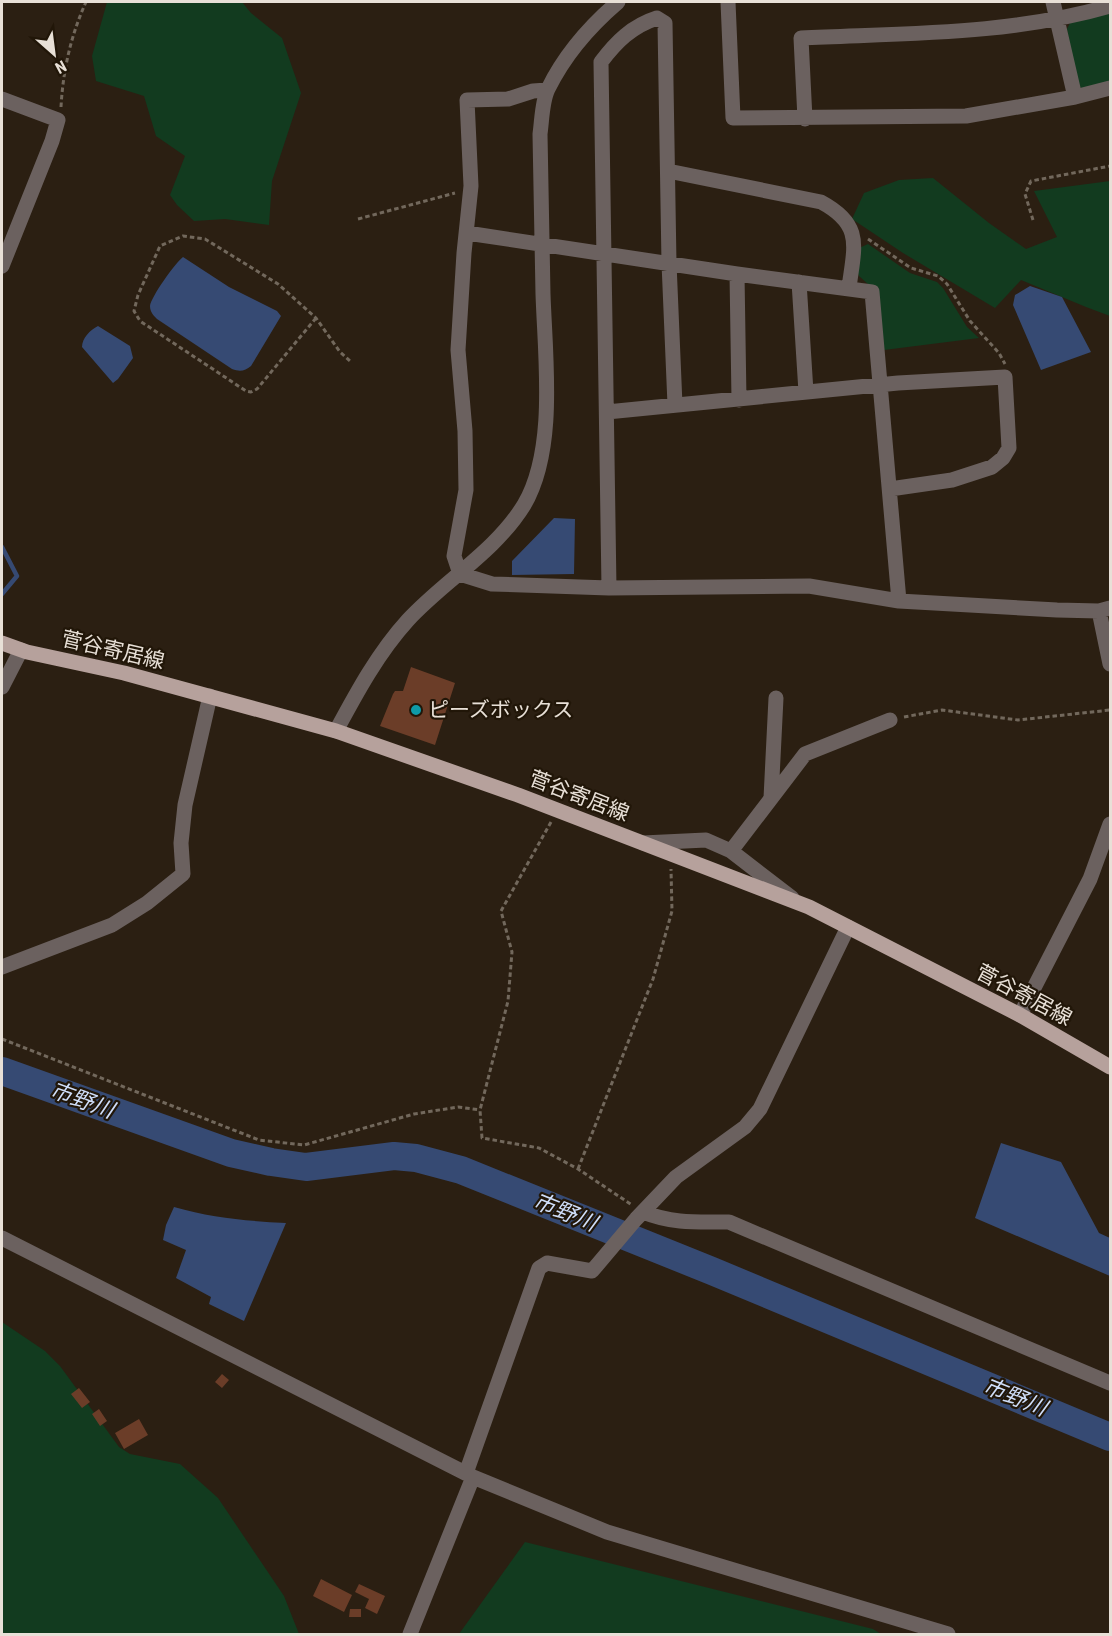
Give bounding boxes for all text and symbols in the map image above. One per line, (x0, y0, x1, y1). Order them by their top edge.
north arrow (24, 24, 84, 84)
text: N (52, 56, 70, 77)
street label: 菅谷寄居線 (59, 626, 167, 674)
place label: ピーズボックス (428, 698, 573, 722)
marker: ピーズボックス (409, 703, 423, 717)
street label: 菅谷寄居線 (526, 766, 632, 826)
street label: 菅谷寄居線 (972, 960, 1076, 1030)
water label: 市野川 (47, 1077, 119, 1124)
water label: 市野川 (530, 1188, 602, 1237)
water label: 市野川 (980, 1373, 1052, 1422)

